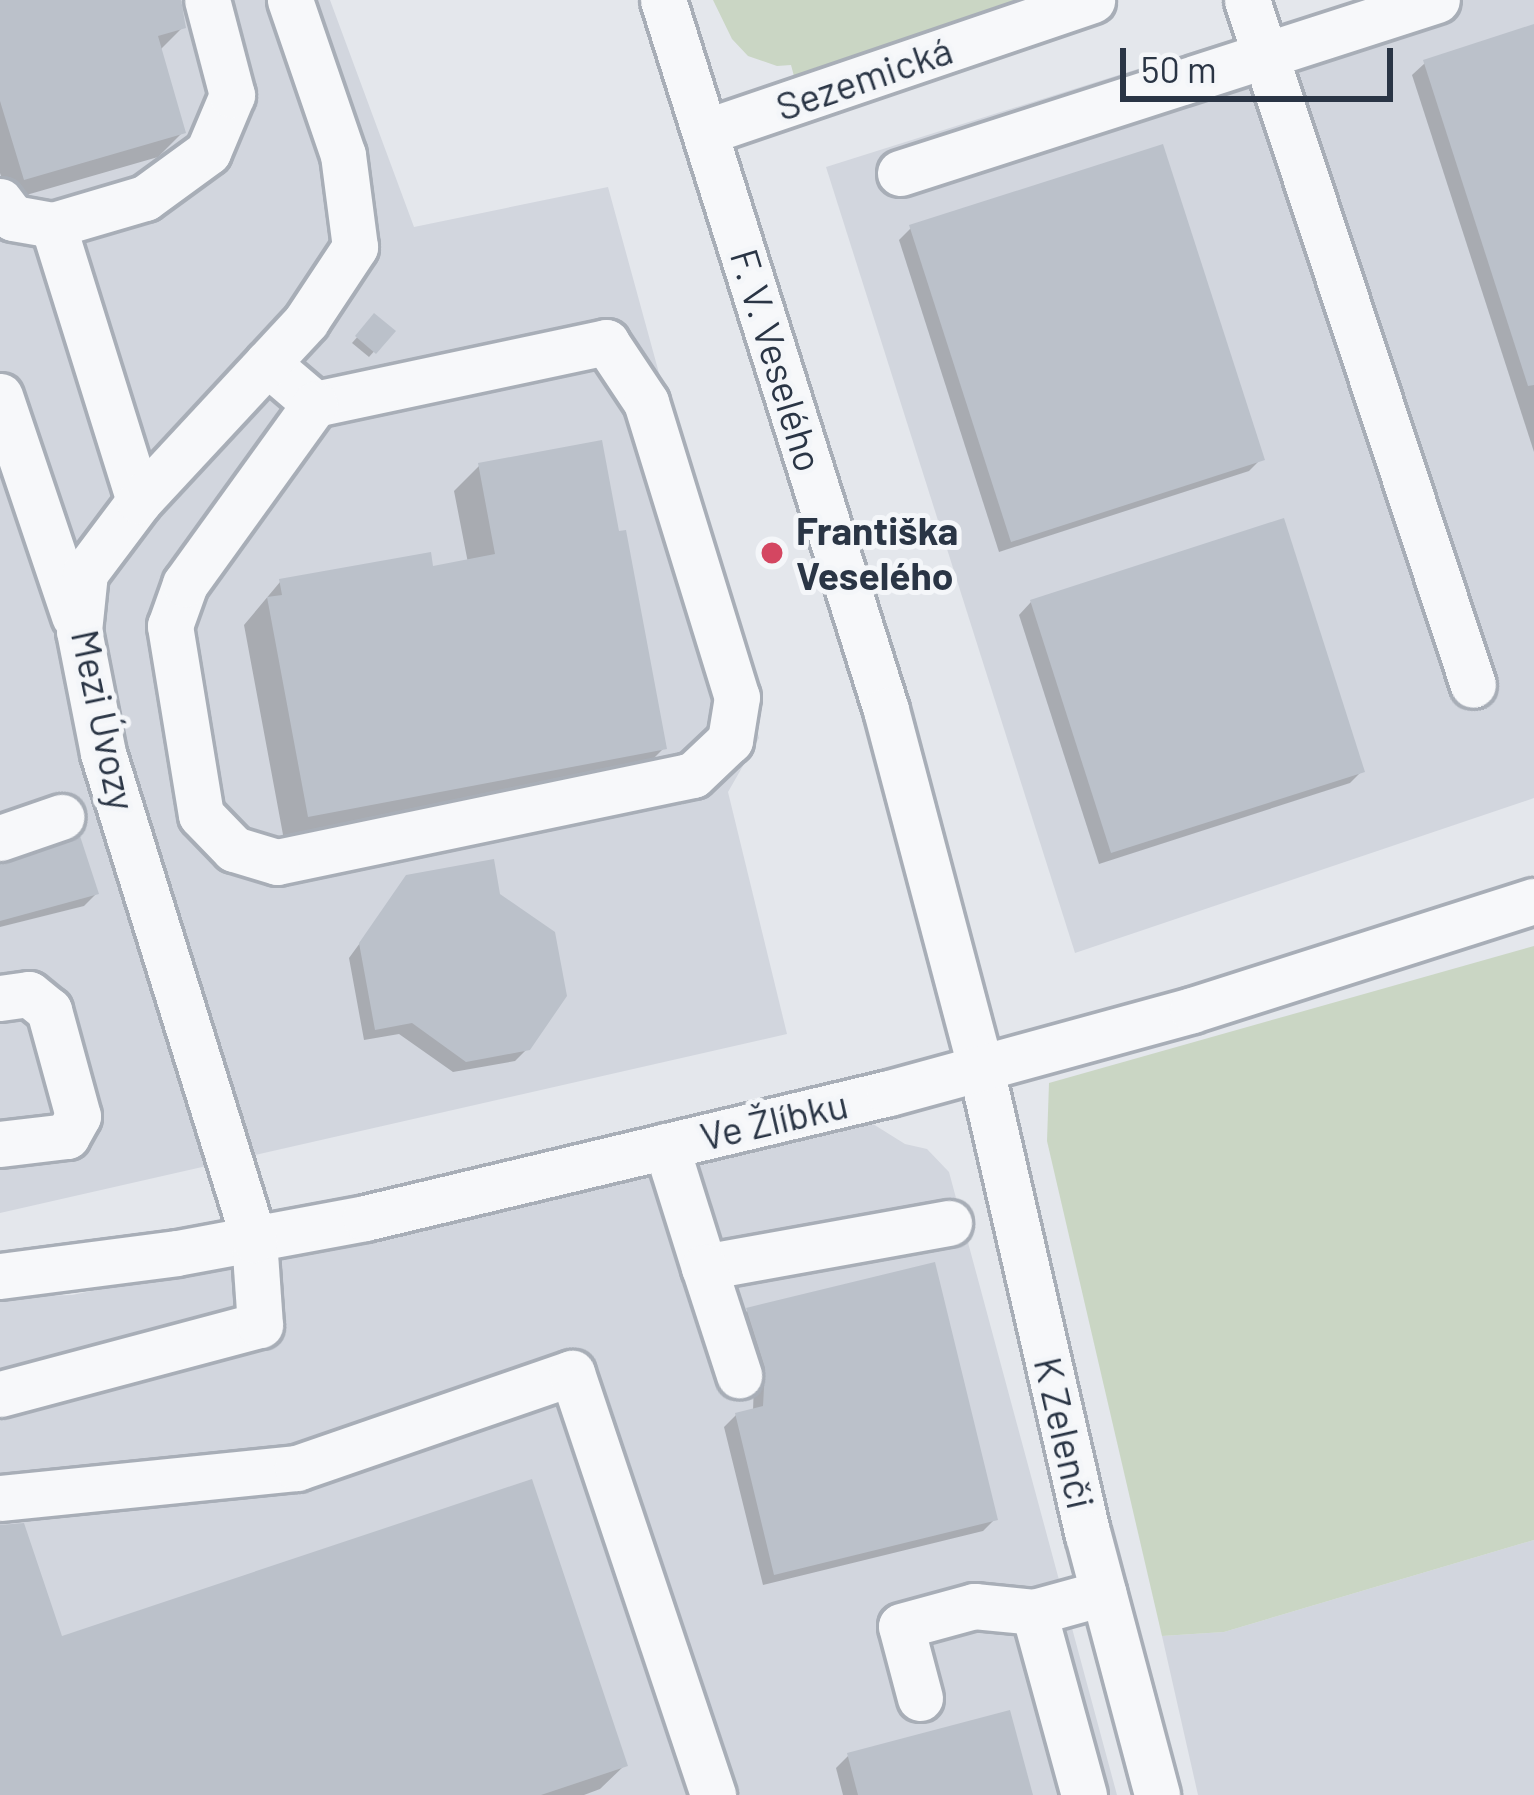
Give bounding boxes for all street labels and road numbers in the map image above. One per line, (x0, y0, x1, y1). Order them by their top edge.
street label: Sezemická (770, 26, 958, 130)
street label: F. V. Veselého (721, 243, 833, 477)
street label: Mezi Úvozy (62, 625, 146, 815)
street label: Ve Žlíbku (696, 1080, 852, 1160)
street label: K Zelenči (1025, 1352, 1105, 1514)

